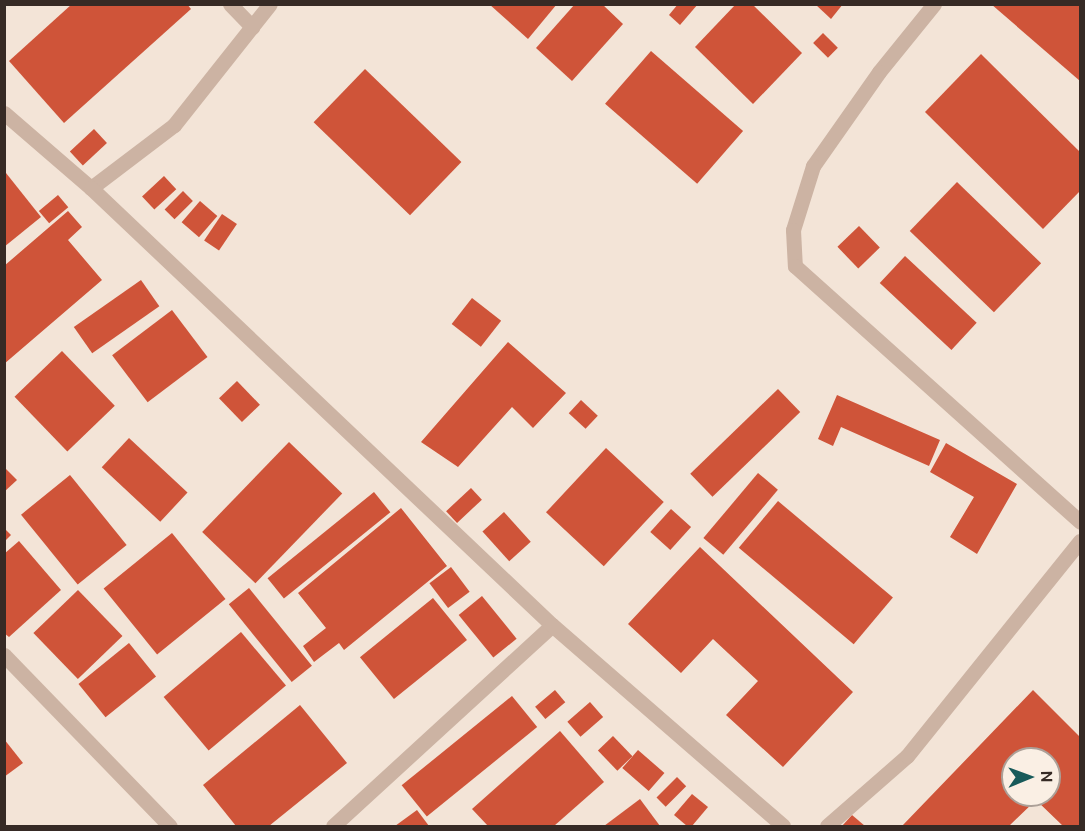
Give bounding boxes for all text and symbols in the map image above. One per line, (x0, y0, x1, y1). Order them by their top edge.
north arrow (1001, 747, 1061, 807)
text: N (1038, 771, 1056, 783)

